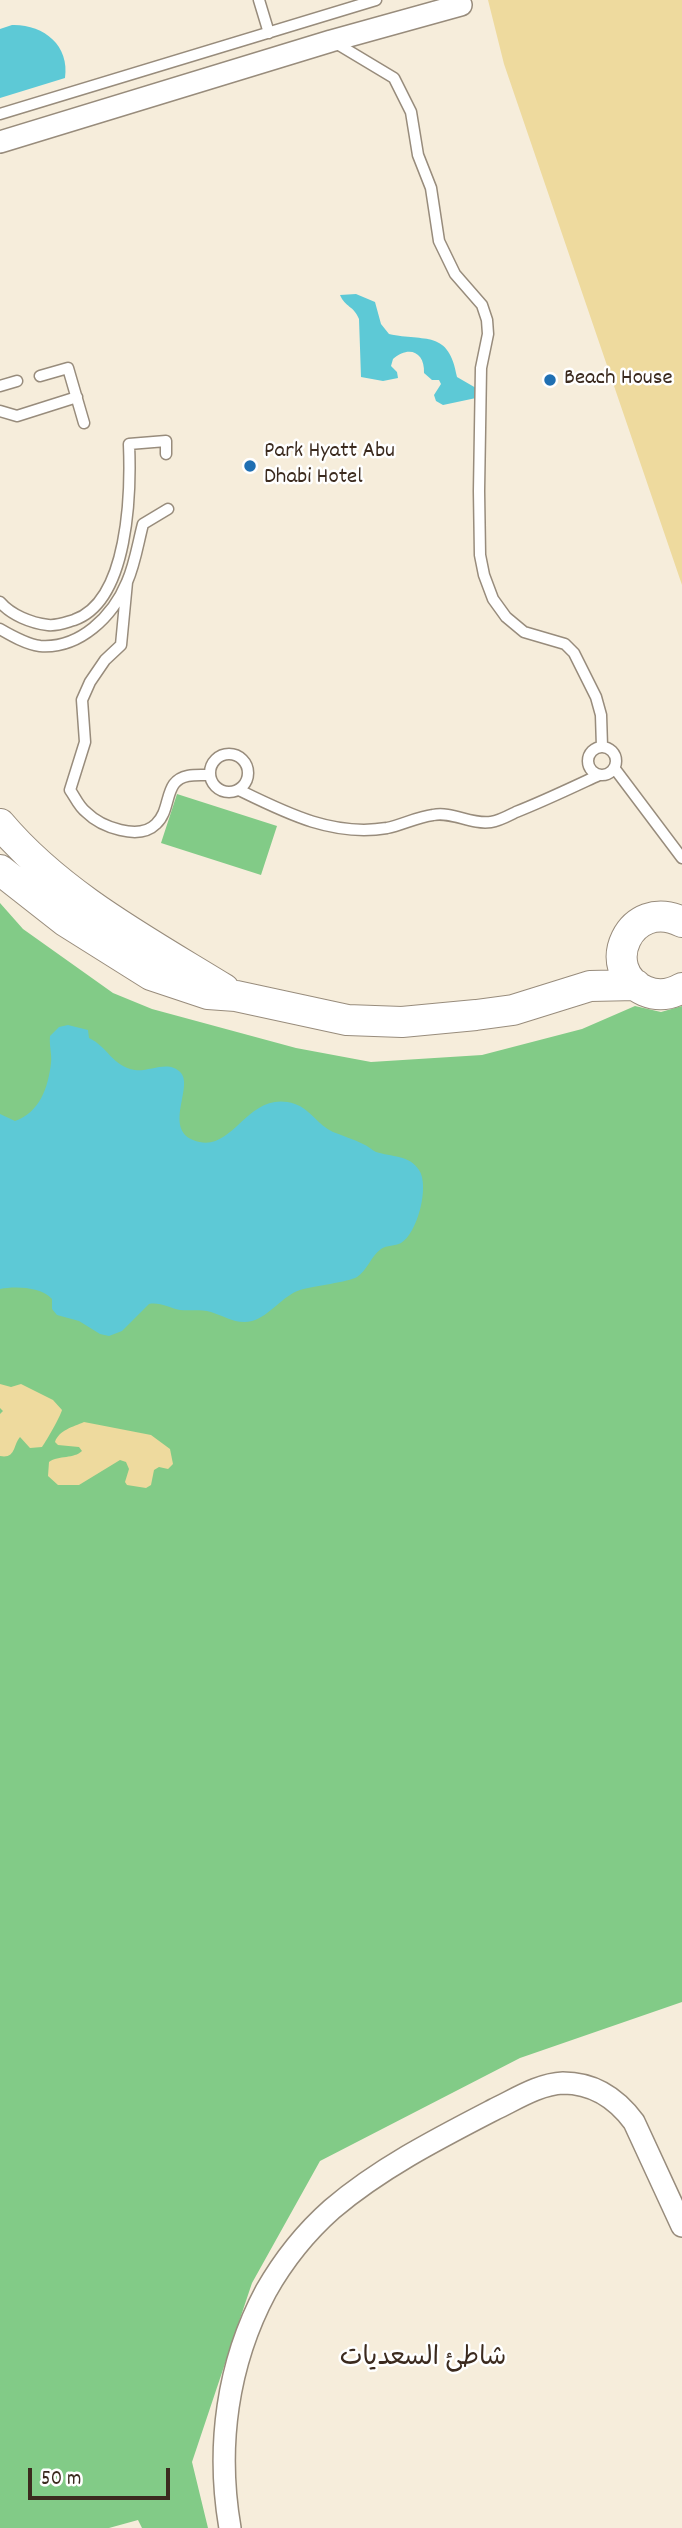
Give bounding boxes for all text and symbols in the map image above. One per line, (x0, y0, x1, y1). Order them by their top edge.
place label: Beach House (564, 366, 673, 394)
marker: Beach House (542, 372, 558, 388)
place label: Park Hyatt Abu Dhabi Hotel (264, 439, 395, 493)
marker: Park Hyatt Abu Dhabi Hotel (242, 458, 258, 474)
district label: شاطئ السعديات (340, 2344, 506, 2376)
scale bar (32, 2454, 173, 2498)
text: 50 m (41, 2465, 81, 2495)

